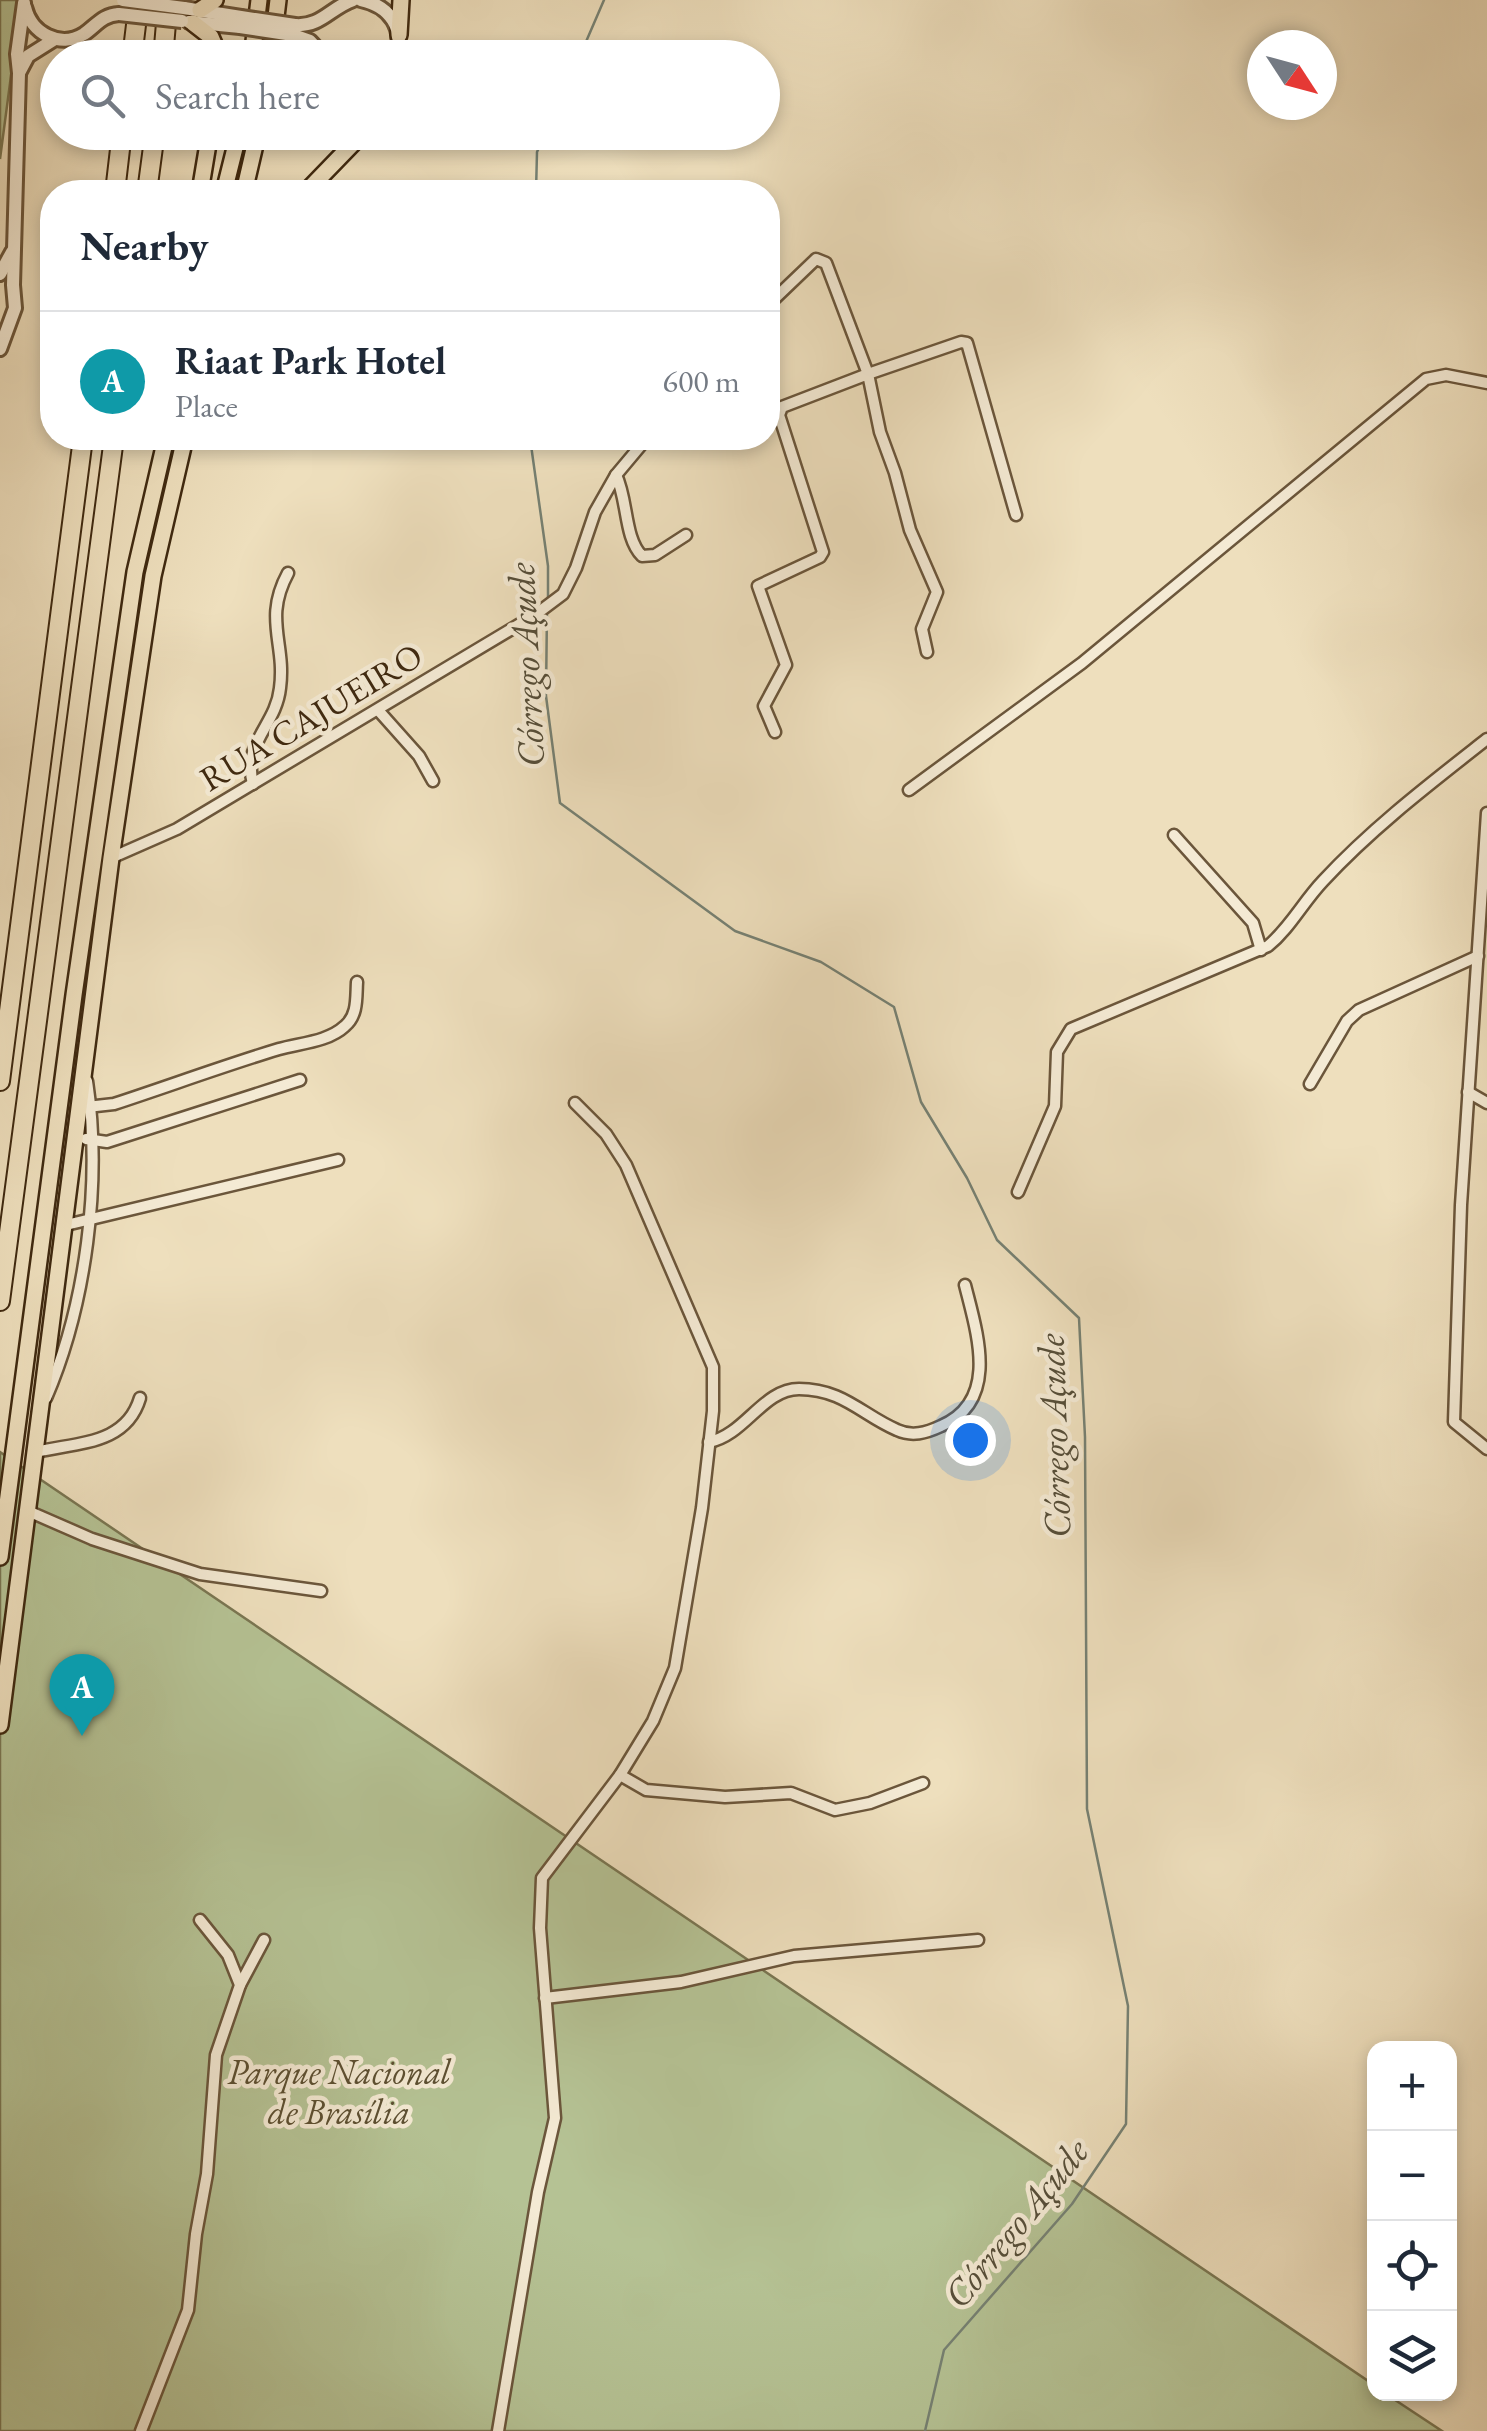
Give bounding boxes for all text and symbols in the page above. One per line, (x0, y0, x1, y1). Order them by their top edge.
north arrow (1247, 30, 1337, 120)
search box (40, 40, 780, 150)
icon: search (75, 68, 130, 123)
text: Search here (155, 71, 320, 120)
text: Nearby (80, 218, 209, 273)
text: Riaat Park Hotel (175, 336, 446, 385)
text: A (101, 360, 124, 402)
text: 600 m (663, 360, 740, 402)
text: Place (175, 385, 238, 427)
water label: Córrego Açude (496, 560, 555, 769)
street label: RUA CAJUEIRO (191, 632, 430, 801)
water label: Córrego Açude (1025, 1332, 1082, 1539)
your location (945, 1415, 996, 1466)
pin: A (49, 1654, 114, 1736)
map controls (1367, 2041, 1457, 2401)
button: + (1367, 2041, 1457, 2131)
park label: Parque Nacional de Brasília (227, 2049, 452, 2134)
water label: Córrego Açude (932, 2127, 1100, 2318)
button: − (1367, 2131, 1457, 2221)
button: locate (1367, 2221, 1457, 2311)
button: layers (1367, 2311, 1457, 2401)

